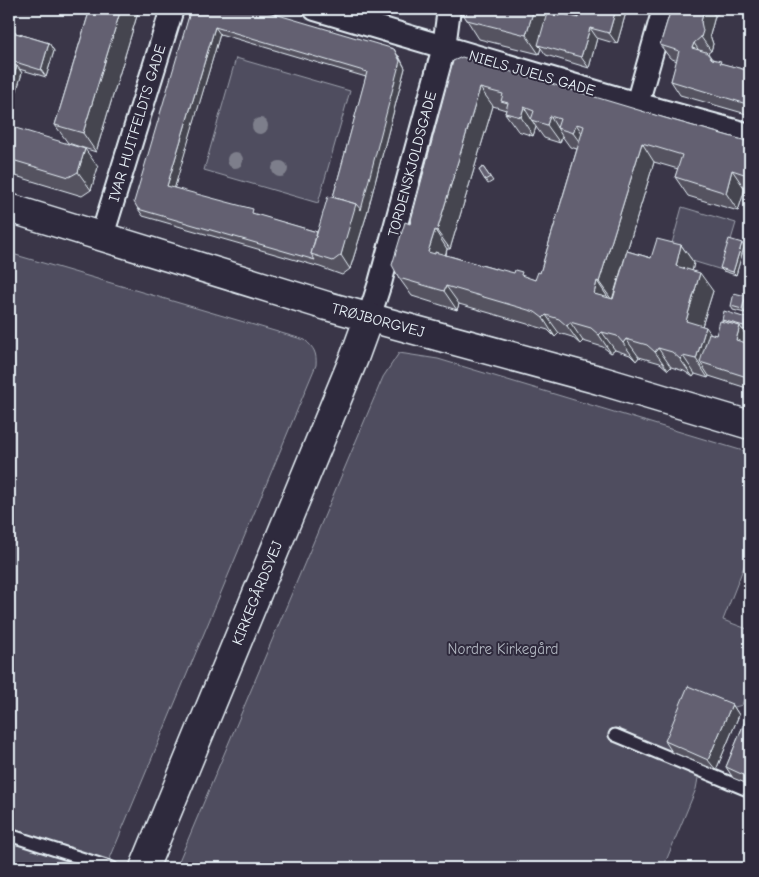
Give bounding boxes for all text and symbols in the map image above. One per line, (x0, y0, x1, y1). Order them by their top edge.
street label: IVAR HUITFELDTS GADE (104, 42, 170, 204)
street label: NIELS JUELS GADE (467, 46, 597, 100)
street label: TORDENSKJOLDSGADE (384, 89, 440, 239)
street label: TRØJBORGVEJ (329, 299, 427, 341)
street label: KIRKEGÅRDSVEJ (227, 538, 286, 648)
park label: Nordre Kirkegård (448, 640, 558, 658)

